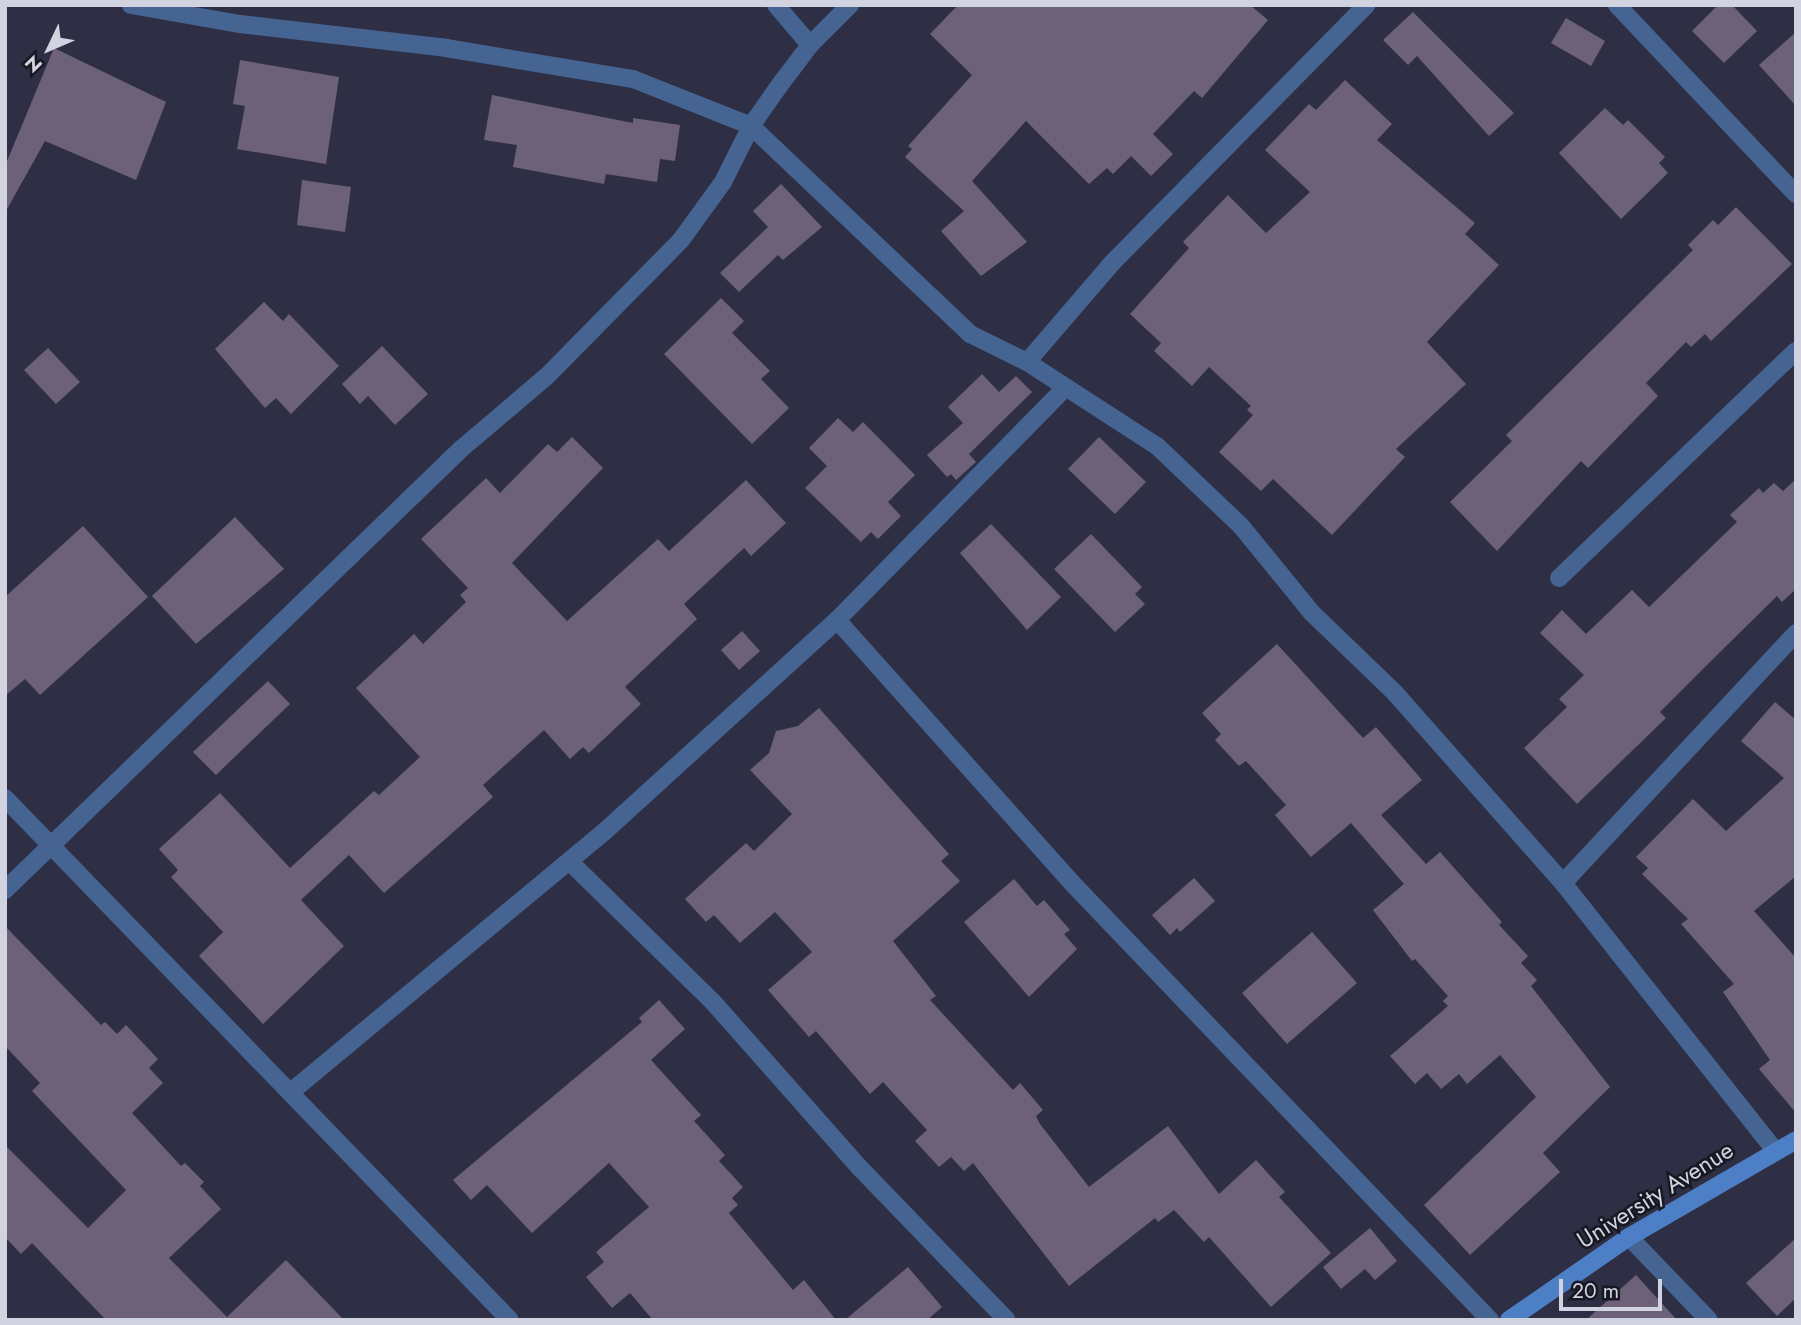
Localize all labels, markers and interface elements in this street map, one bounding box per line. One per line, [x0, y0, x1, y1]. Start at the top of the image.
north arrow [14, 14, 84, 84]
text: N [19, 49, 48, 79]
street label: University Avenue [1572, 1135, 1738, 1255]
scale bar [1563, 1266, 1666, 1310]
text: 20 m [1572, 1276, 1619, 1306]

